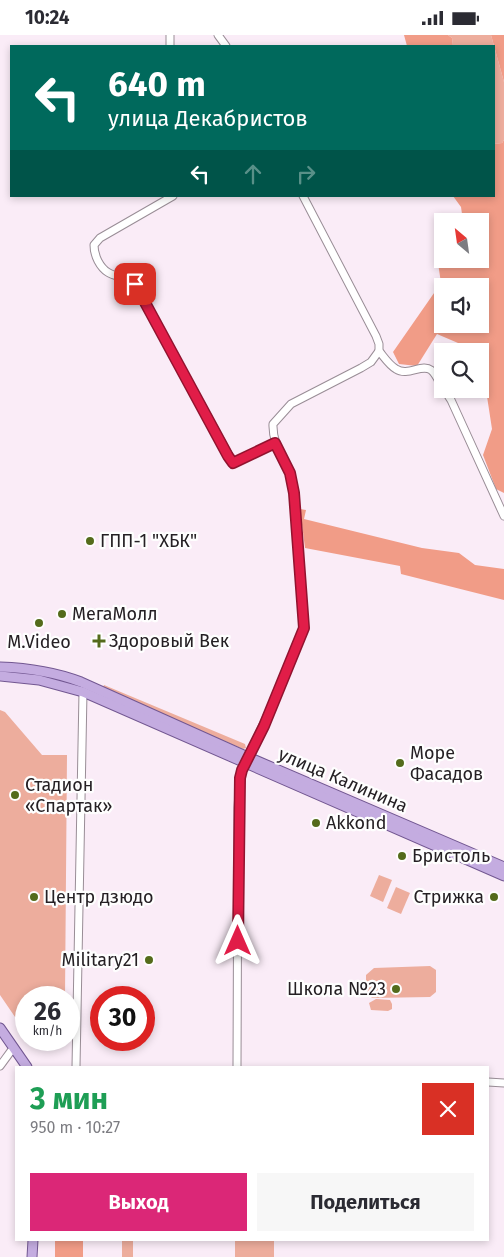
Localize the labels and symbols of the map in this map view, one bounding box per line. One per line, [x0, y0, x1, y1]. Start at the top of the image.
north arrow [434, 213, 489, 267]
pin [114, 263, 156, 305]
place label: ГПП-1 "ХБК" [100, 530, 197, 552]
marker: ГПП-1 "ХБК" [84, 535, 96, 547]
place label: МегаМолл [72, 603, 158, 625]
marker: МегаМолл [56, 608, 68, 620]
marker: M.Video [33, 617, 45, 629]
place label: Здоровый Век [109, 630, 230, 652]
place label: M.Video [7, 631, 71, 653]
marker: Здоровый Век [93, 635, 105, 647]
place label: Море Фасадов [410, 742, 483, 785]
street label: улица Калинина [275, 743, 411, 817]
marker: Море Фасадов [394, 757, 406, 769]
place label: Стадион «Спартак» [25, 774, 113, 817]
marker: Стадион «Спартак» [9, 789, 21, 801]
place label: Akkond [326, 812, 386, 834]
marker: Akkond [310, 817, 322, 829]
place label: Бристоль [412, 845, 490, 867]
marker: Бристоль [396, 850, 408, 862]
place label: Центр дзюдо [44, 886, 154, 908]
place label: Стрижка [413, 886, 484, 908]
marker: Центр дзюдо [28, 891, 40, 903]
marker: Стрижка [488, 891, 500, 903]
position arrow [211, 914, 263, 966]
place label: Military21 [62, 949, 139, 971]
marker: Military21 [143, 954, 155, 966]
place label: Школа №23 [287, 978, 386, 1000]
marker: Школа №23 [390, 983, 402, 995]
speed limit sign: 30 [90, 986, 155, 1051]

